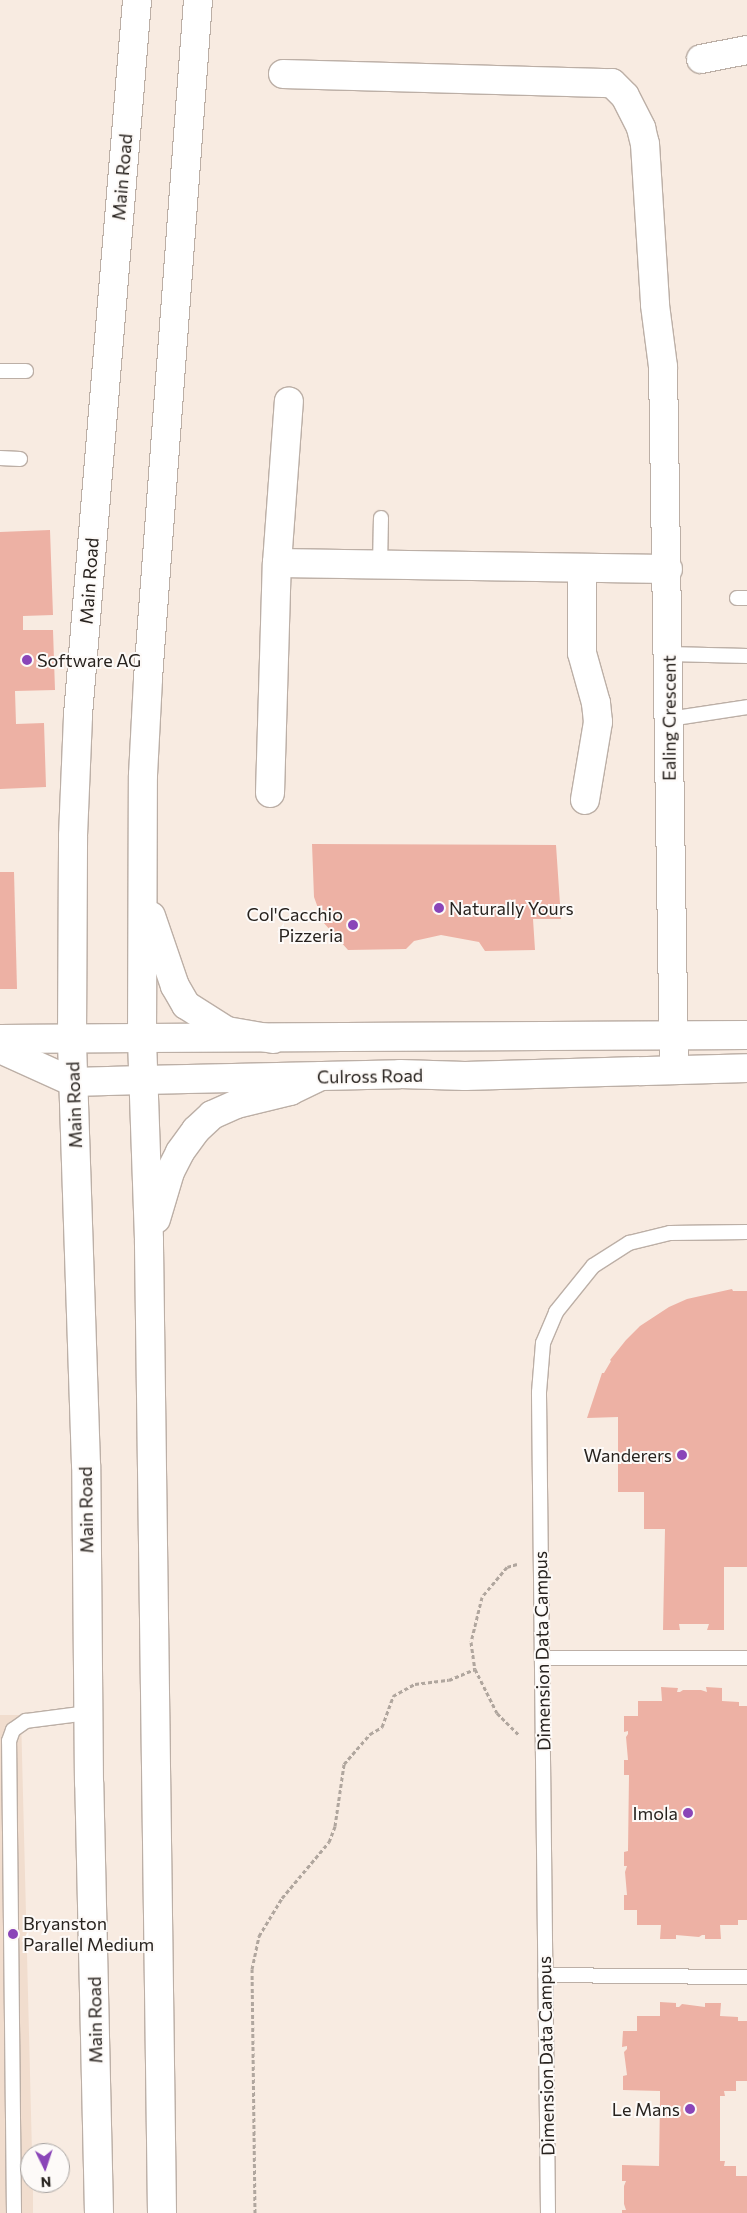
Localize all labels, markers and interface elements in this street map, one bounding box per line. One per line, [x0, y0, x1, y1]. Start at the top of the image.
street label: Main Road [107, 133, 137, 221]
street label: Main Road [75, 537, 103, 625]
place label: Software AG [37, 649, 141, 671]
marker: Software AG [21, 654, 33, 666]
street label: Ealing Crescent [658, 655, 680, 781]
place label: Naturally Yours [449, 897, 574, 919]
marker: Naturally Yours [433, 902, 445, 914]
place label: Col'Cacchio Pizzeria [246, 904, 343, 946]
marker: Col'Cacchio Pizzeria [347, 919, 359, 931]
street label: Main Road [62, 1061, 86, 1149]
street label: Culross Road [317, 1064, 423, 1088]
place label: Wanderers [584, 1444, 672, 1466]
marker: Wanderers [676, 1449, 688, 1461]
street label: Main Road [74, 1466, 98, 1554]
street label: Dimension Data Campus [529, 1551, 555, 1751]
place label: Imola [633, 1802, 678, 1824]
marker: Imola [682, 1807, 694, 1819]
place label: Bryanston Parallel Medium [23, 1913, 154, 1956]
marker: Bryanston Parallel Medium [7, 1928, 19, 1940]
street label: Dimension Data Campus [533, 1956, 559, 2156]
street label: Main Road [83, 1976, 107, 2064]
place label: Le Mans [612, 2098, 680, 2120]
marker: Le Mans [684, 2103, 696, 2115]
north arrow [20, 2143, 70, 2193]
text: N [40, 2174, 52, 2191]

